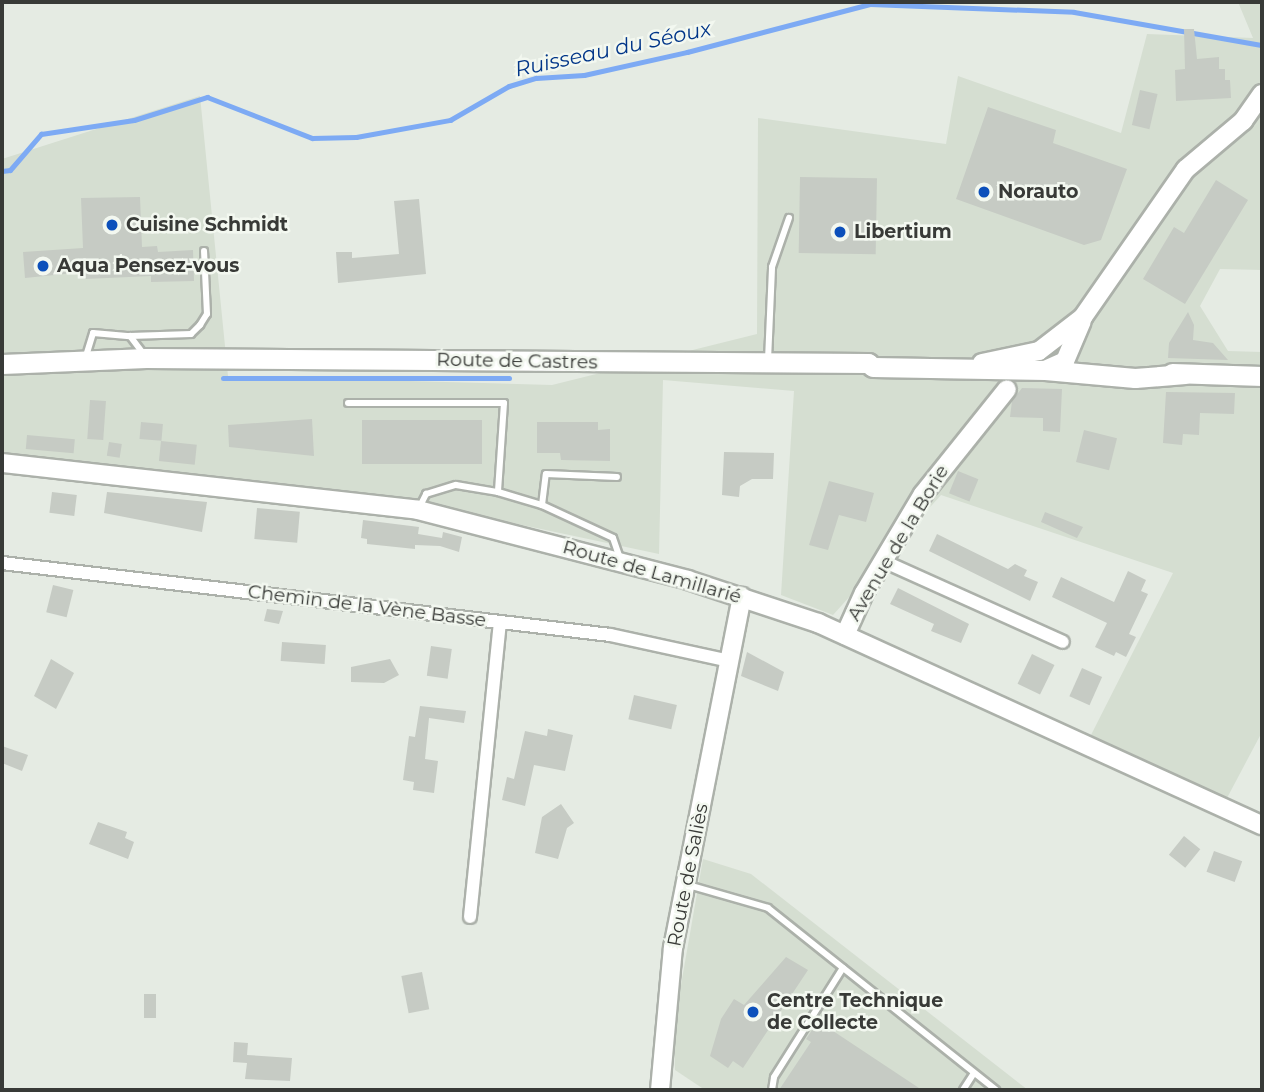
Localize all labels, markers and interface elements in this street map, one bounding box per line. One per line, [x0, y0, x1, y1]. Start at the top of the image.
water label: Ruisseau du Séoux [513, 16, 713, 82]
place label: Norauto [998, 181, 1078, 203]
marker: Norauto [976, 184, 992, 200]
place label: Cuisine Schmidt [126, 214, 288, 236]
marker: Cuisine Schmidt [104, 217, 120, 233]
place label: Libertium [854, 221, 952, 243]
marker: Libertium [832, 224, 848, 240]
place label: Aqua Pensez-vous [57, 255, 239, 277]
marker: Aqua Pensez-vous [35, 258, 51, 274]
street label: Route de Castres [436, 348, 598, 374]
street label: Avenue de la Borie [842, 461, 954, 625]
street label: Route de Lamillarié [560, 536, 744, 608]
street label: Chemin de la Vène Basse [246, 580, 488, 632]
street label: Route de Saliès [663, 801, 713, 949]
place label: Centre Technique de Collecte [767, 990, 943, 1034]
marker: Centre Technique de Collecte [745, 1004, 761, 1020]

